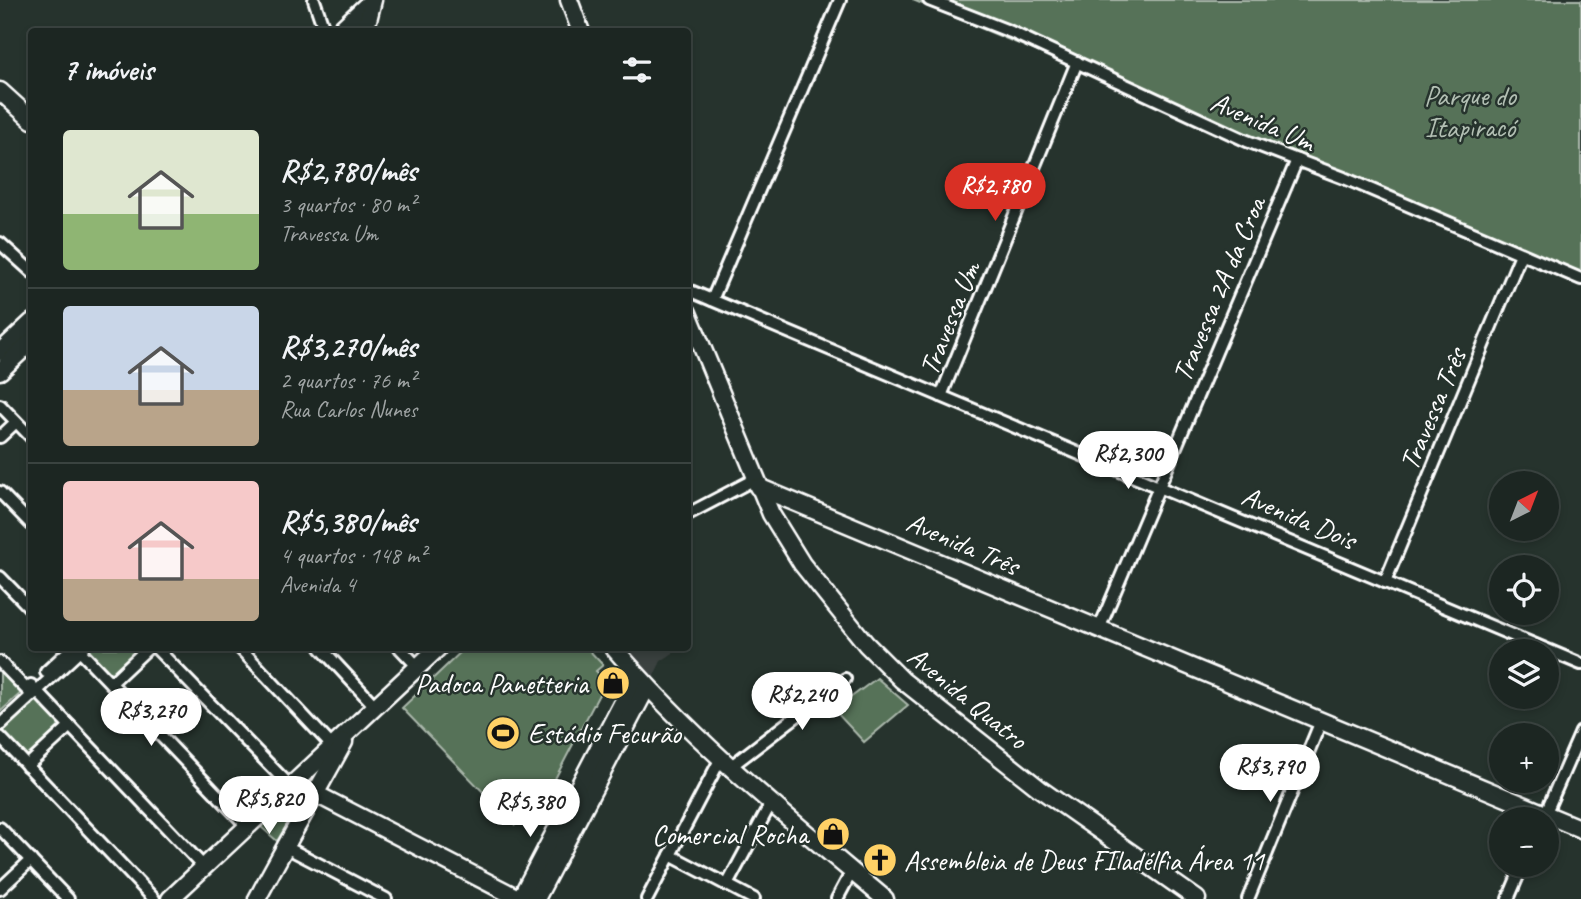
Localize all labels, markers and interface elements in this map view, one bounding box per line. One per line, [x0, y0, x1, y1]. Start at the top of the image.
text: 7 imóveis [63, 51, 154, 89]
icon: filters [618, 51, 656, 89]
park label: Parque do Itapiracó [1424, 78, 1519, 145]
street label: Avenida Um [1206, 84, 1322, 160]
text: R$2,780/mês [280, 152, 417, 190]
icon: home [119, 158, 203, 242]
pin: R$2,780 [930, 164, 1060, 223]
text: R$2,780 [961, 171, 1029, 200]
text: 3 quartos · 80 m² [280, 190, 416, 219]
street label: Travessa 2A da Croa [1164, 190, 1274, 387]
text: Travessa Um [280, 219, 378, 248]
street label: Travessa Um [911, 255, 989, 380]
text: R$3,270/mês [280, 328, 417, 366]
icon: home [119, 334, 203, 418]
street label: Travessa Três [1391, 341, 1475, 475]
text: 2 quartos · 76 m² [280, 366, 416, 395]
text: Rua Carlos Nunes [280, 395, 417, 424]
pin: R$2,300 [1063, 432, 1193, 491]
text: R$2,300 [1094, 439, 1162, 468]
north arrow [1489, 471, 1559, 541]
map controls [1489, 471, 1559, 877]
street label: Avenida Dois [1236, 478, 1363, 558]
text: R$5,380/mês [280, 503, 417, 541]
street label: Avenida Três [901, 504, 1027, 584]
icon: home [119, 509, 203, 593]
text: 4 quartos · 148 m² [280, 541, 426, 570]
button: locate [1489, 555, 1559, 625]
text: Avenida 4 [280, 570, 356, 599]
street label: Avenida Quatro [901, 638, 1036, 758]
button: layers [1489, 639, 1559, 709]
shop icon: Padoca Panetteria [594, 664, 632, 702]
place label: Padoca Panetteria [415, 666, 590, 701]
pin: R$2,240 [737, 672, 867, 732]
text: R$2,240 [768, 680, 836, 709]
pin: R$3,270 [86, 688, 216, 748]
text: R$3,270 [117, 696, 185, 725]
sports icon: Estádio Fecurão [484, 714, 522, 752]
place label: Estádio Fecurão [528, 716, 683, 751]
button: + [1489, 723, 1559, 793]
pin: R$3,790 [1205, 744, 1335, 804]
text: R$3,790 [1236, 752, 1304, 781]
pin: R$5,820 [204, 776, 334, 836]
pin: R$5,380 [465, 780, 595, 839]
text: R$5,820 [235, 784, 303, 813]
text: R$5,380 [496, 787, 564, 816]
button: − [1489, 807, 1559, 877]
shop icon: Comercial Rocha [814, 815, 852, 853]
place label: Comercial Rocha [652, 817, 811, 852]
church icon: Assembleia de Deus FIladélfia Área 11 [861, 841, 899, 879]
place label: Assembleia de Deus FIladélfia Área 11 [904, 843, 1266, 878]

